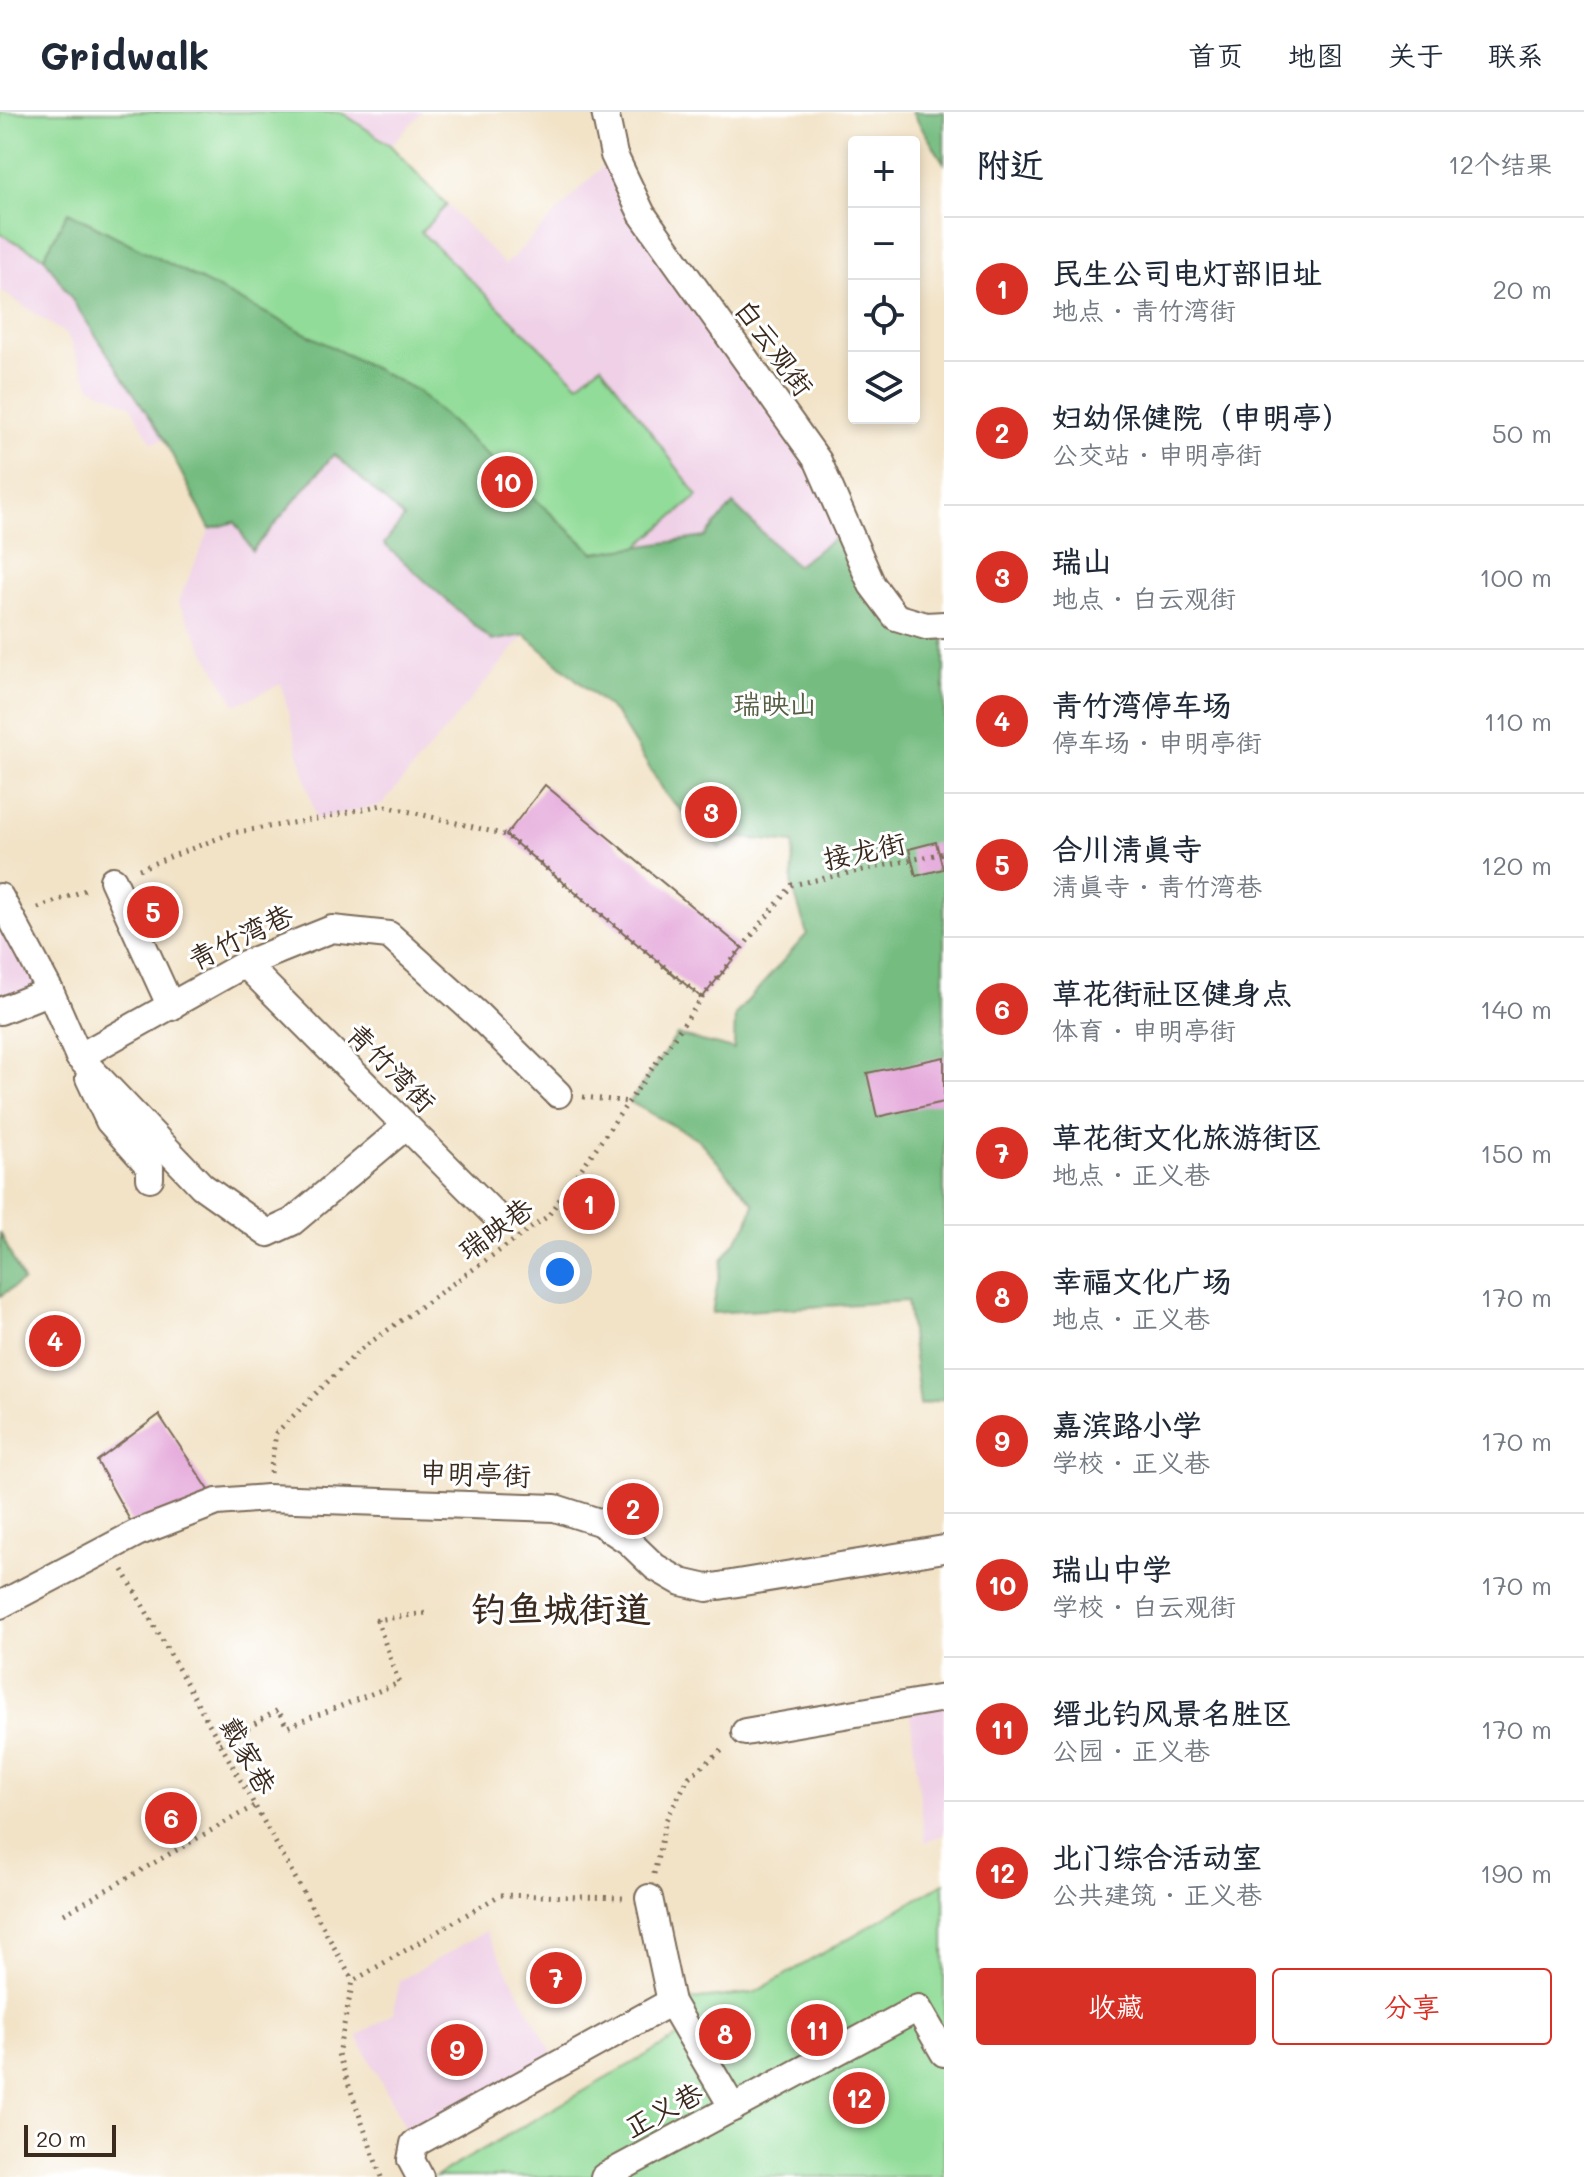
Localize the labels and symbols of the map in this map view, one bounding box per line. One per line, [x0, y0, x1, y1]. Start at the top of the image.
street label: 白云观街 [728, 291, 822, 403]
pin: 10 [481, 452, 533, 512]
park label: 瑞映山 [733, 685, 817, 721]
pin: 3 [685, 782, 737, 842]
street label: 接龙街 [819, 824, 909, 876]
pin: 5 [127, 882, 179, 942]
street label: 青竹湾巷 [182, 895, 299, 977]
street label: 青竹湾街 [340, 1015, 444, 1119]
pin: 1 [563, 1174, 615, 1234]
street label: 瑞映巷 [450, 1188, 540, 1267]
your location [540, 1252, 580, 1292]
pin: 4 [29, 1311, 81, 1371]
street label: 申明亭街 [418, 1453, 532, 1493]
pin: 2 [607, 1479, 659, 1539]
district label: 钓鱼城街道 [471, 1584, 651, 1631]
street label: 戴家巷 [213, 1710, 286, 1801]
pin: 6 [145, 1788, 197, 1848]
pin: 7 [530, 1948, 582, 2008]
pin: 11 [791, 2000, 843, 2060]
pin: 8 [699, 2004, 751, 2064]
pin: 9 [431, 2020, 483, 2080]
pin: 12 [833, 2068, 885, 2128]
street label: 正义巷 [617, 2073, 709, 2145]
scale bar [24, 2121, 116, 2157]

